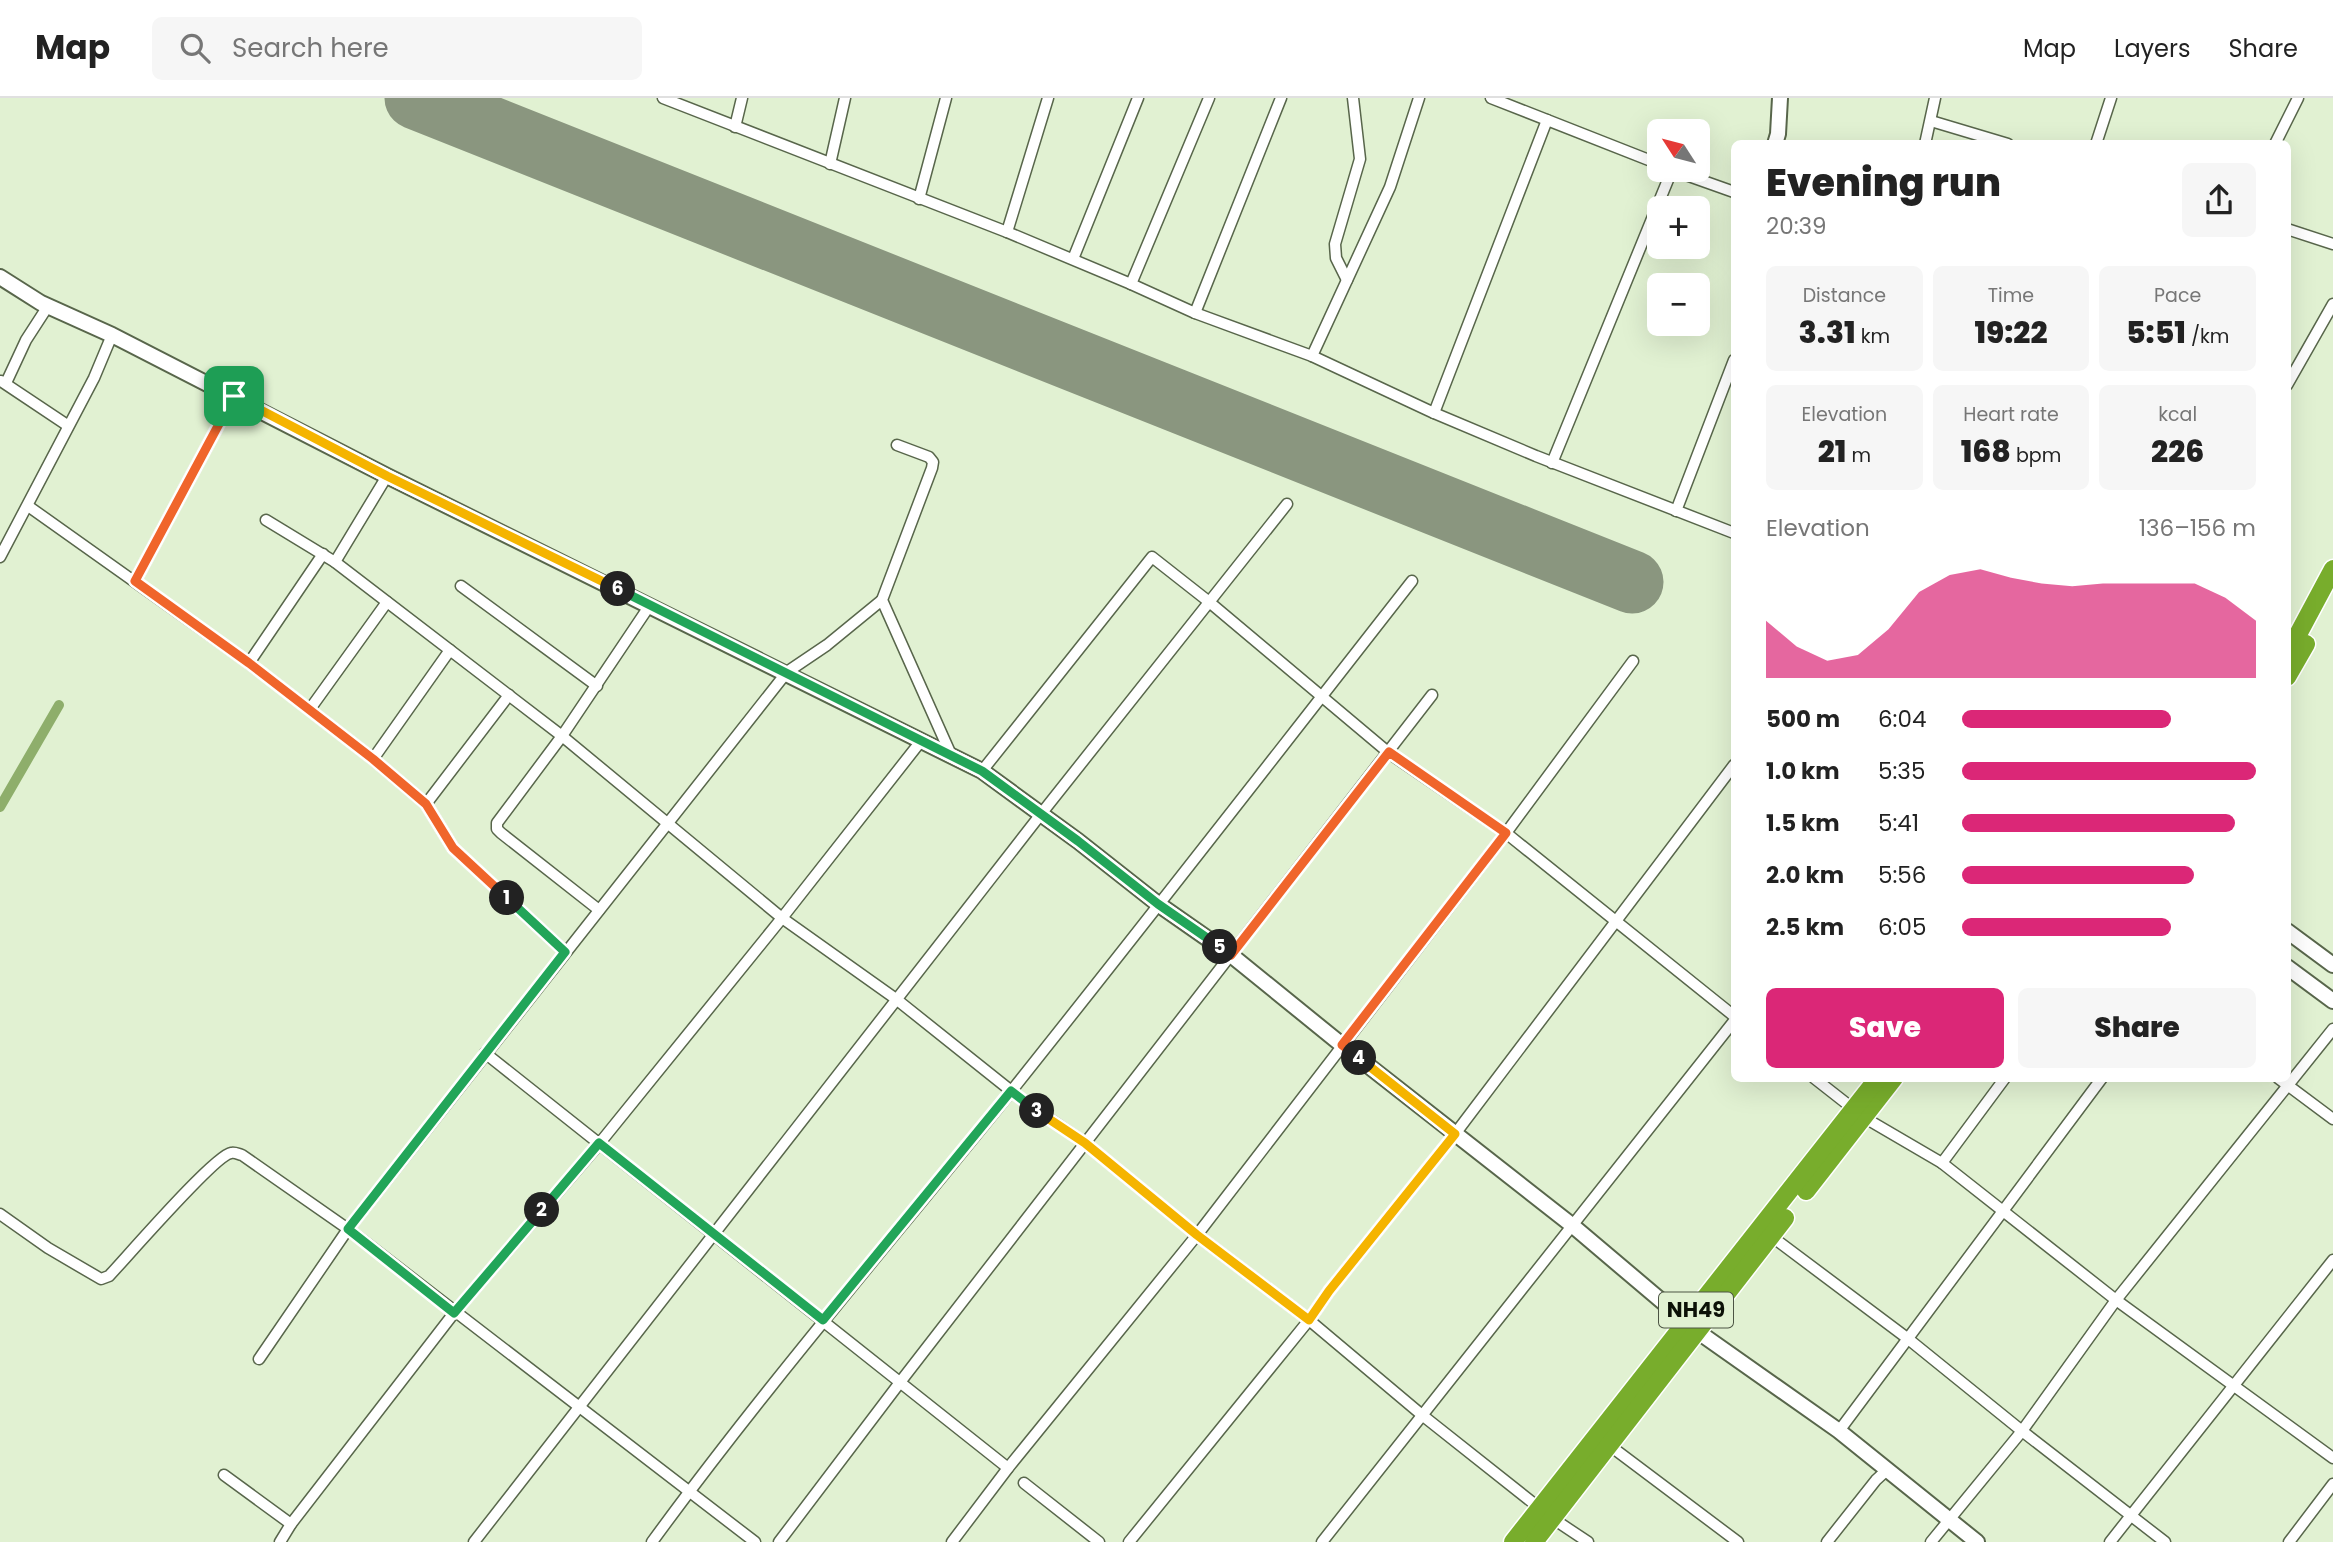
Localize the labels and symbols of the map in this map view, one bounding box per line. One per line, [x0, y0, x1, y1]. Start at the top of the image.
north arrow [1647, 119, 1710, 182]
pin [204, 366, 264, 426]
pin: 6 [600, 572, 636, 606]
pin: 1 [490, 880, 524, 916]
pin: 5 [1202, 930, 1238, 964]
pin: 4 [1342, 1040, 1376, 1076]
pin: 3 [1020, 1094, 1054, 1128]
pin: 2 [524, 1192, 560, 1228]
road number: NH49 [1659, 1292, 1733, 1328]

